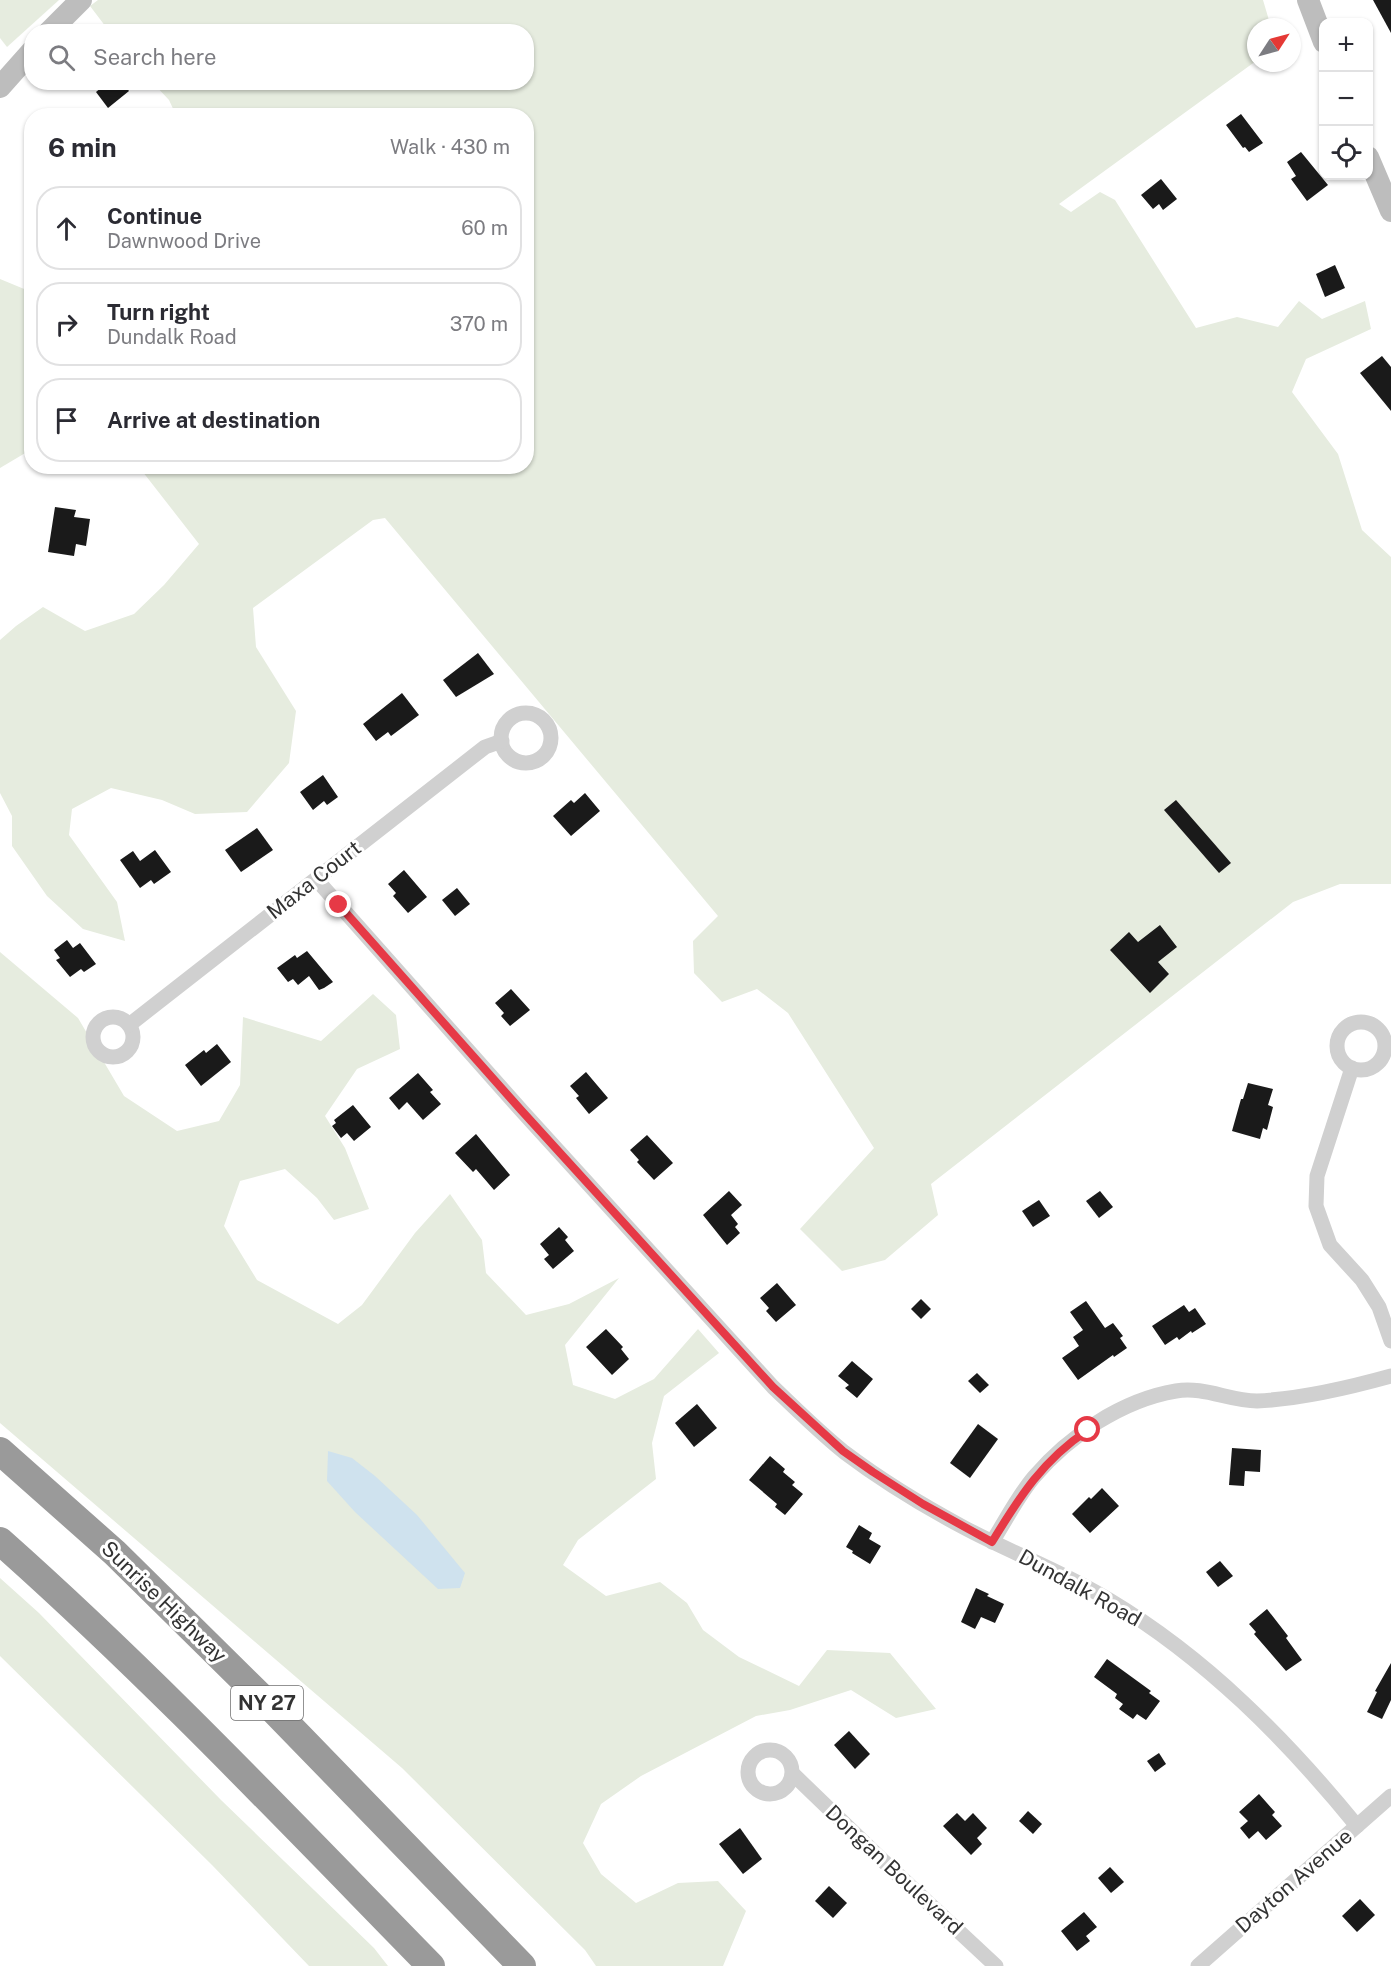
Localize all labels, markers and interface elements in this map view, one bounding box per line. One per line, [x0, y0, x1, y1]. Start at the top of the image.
north arrow [1247, 18, 1301, 72]
map controls [1319, 18, 1373, 180]
button: + [1319, 18, 1373, 72]
search box [24, 24, 534, 90]
icon: search [45, 41, 78, 74]
text: Search here [93, 44, 217, 70]
button: − [1319, 72, 1373, 126]
button: locate [1319, 126, 1373, 180]
text: 6 min [48, 132, 117, 163]
text: Walk · 430 m [390, 135, 510, 159]
text: Continue [107, 203, 202, 229]
icon: ahead [50, 212, 83, 245]
text: 60 m [461, 216, 508, 240]
text: Dawnwood Drive [107, 229, 261, 253]
text: Turn right [107, 299, 210, 325]
icon: right [50, 308, 83, 341]
text: 370 m [450, 312, 508, 336]
text: Dundalk Road [107, 325, 237, 349]
icon: arrive [50, 404, 83, 437]
text: Arrive at destination [107, 407, 320, 433]
street label: Maxa Court [262, 835, 366, 924]
route end [325, 891, 351, 917]
route start [1074, 1416, 1100, 1442]
street label: Sunrise Highway [97, 1536, 232, 1668]
street label: Dundalk Road [1015, 1544, 1146, 1631]
road number: NY 27 [231, 1686, 303, 1720]
street label: Dongan Boulevard [821, 1800, 968, 1940]
street label: Dayton Avenue [1230, 1823, 1357, 1938]

